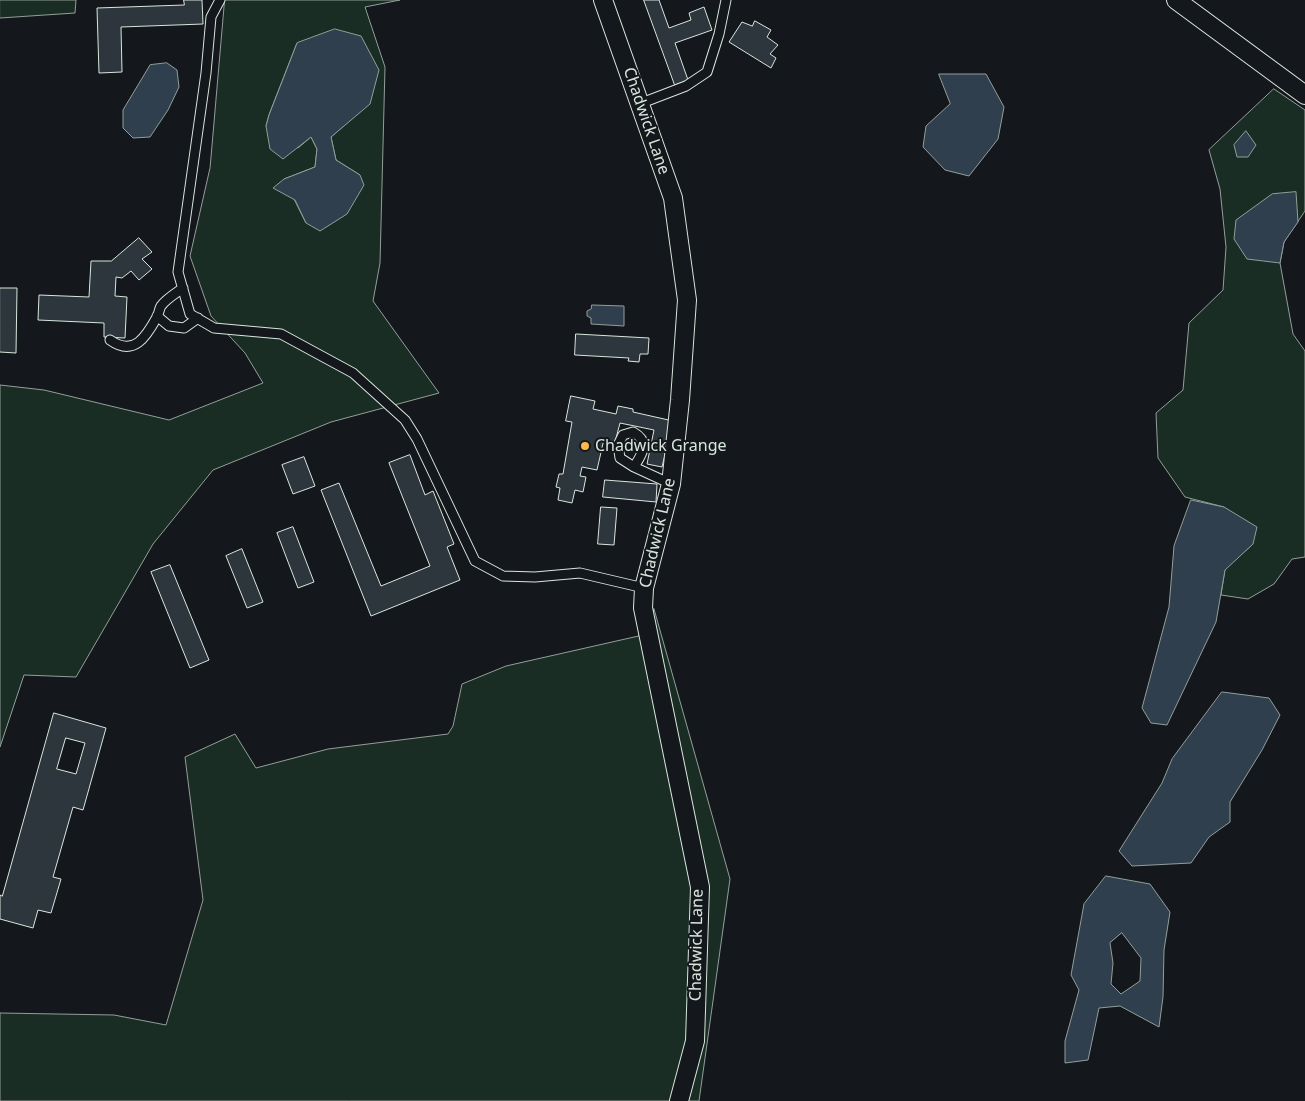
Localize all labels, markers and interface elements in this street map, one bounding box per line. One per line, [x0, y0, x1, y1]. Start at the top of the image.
street label: Chadwick Lane [619, 65, 673, 177]
place label: Chadwick Grange [595, 436, 727, 456]
marker: Chadwick Grange [579, 440, 591, 452]
street label: Chadwick Lane [636, 476, 680, 590]
street label: Chadwick Lane [686, 889, 708, 1001]

